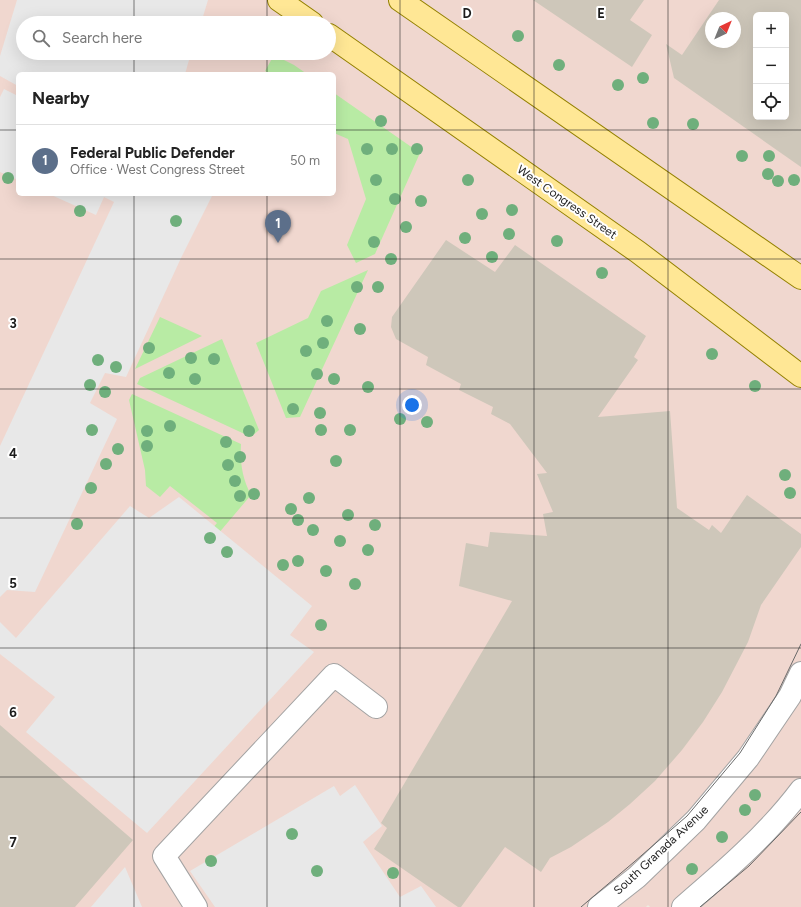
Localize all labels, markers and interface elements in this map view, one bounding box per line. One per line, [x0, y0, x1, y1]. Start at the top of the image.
text: D [462, 6, 472, 21]
text: E [597, 6, 605, 21]
north arrow [705, 12, 741, 48]
map controls [753, 12, 789, 120]
button: + [753, 12, 789, 48]
search box [16, 16, 336, 60]
icon: search [30, 27, 52, 49]
text: Search here [62, 29, 142, 47]
button: − [753, 48, 789, 84]
button: locate [753, 84, 789, 120]
text: Nearby [32, 88, 90, 108]
text: Federal Public Defender [70, 144, 235, 162]
text: 1 [42, 153, 48, 168]
text: 50 m [290, 153, 320, 168]
text: Office · West Congress Street [70, 162, 245, 177]
street label: West Congress Street [514, 162, 620, 242]
pin: 1 [265, 210, 291, 243]
text: 3 [9, 316, 17, 331]
your location [402, 395, 422, 415]
text: 4 [9, 446, 17, 461]
text: 5 [9, 576, 17, 591]
text: 6 [9, 705, 17, 720]
street label: South Granada Avenue [611, 802, 711, 897]
text: 7 [9, 835, 17, 850]

